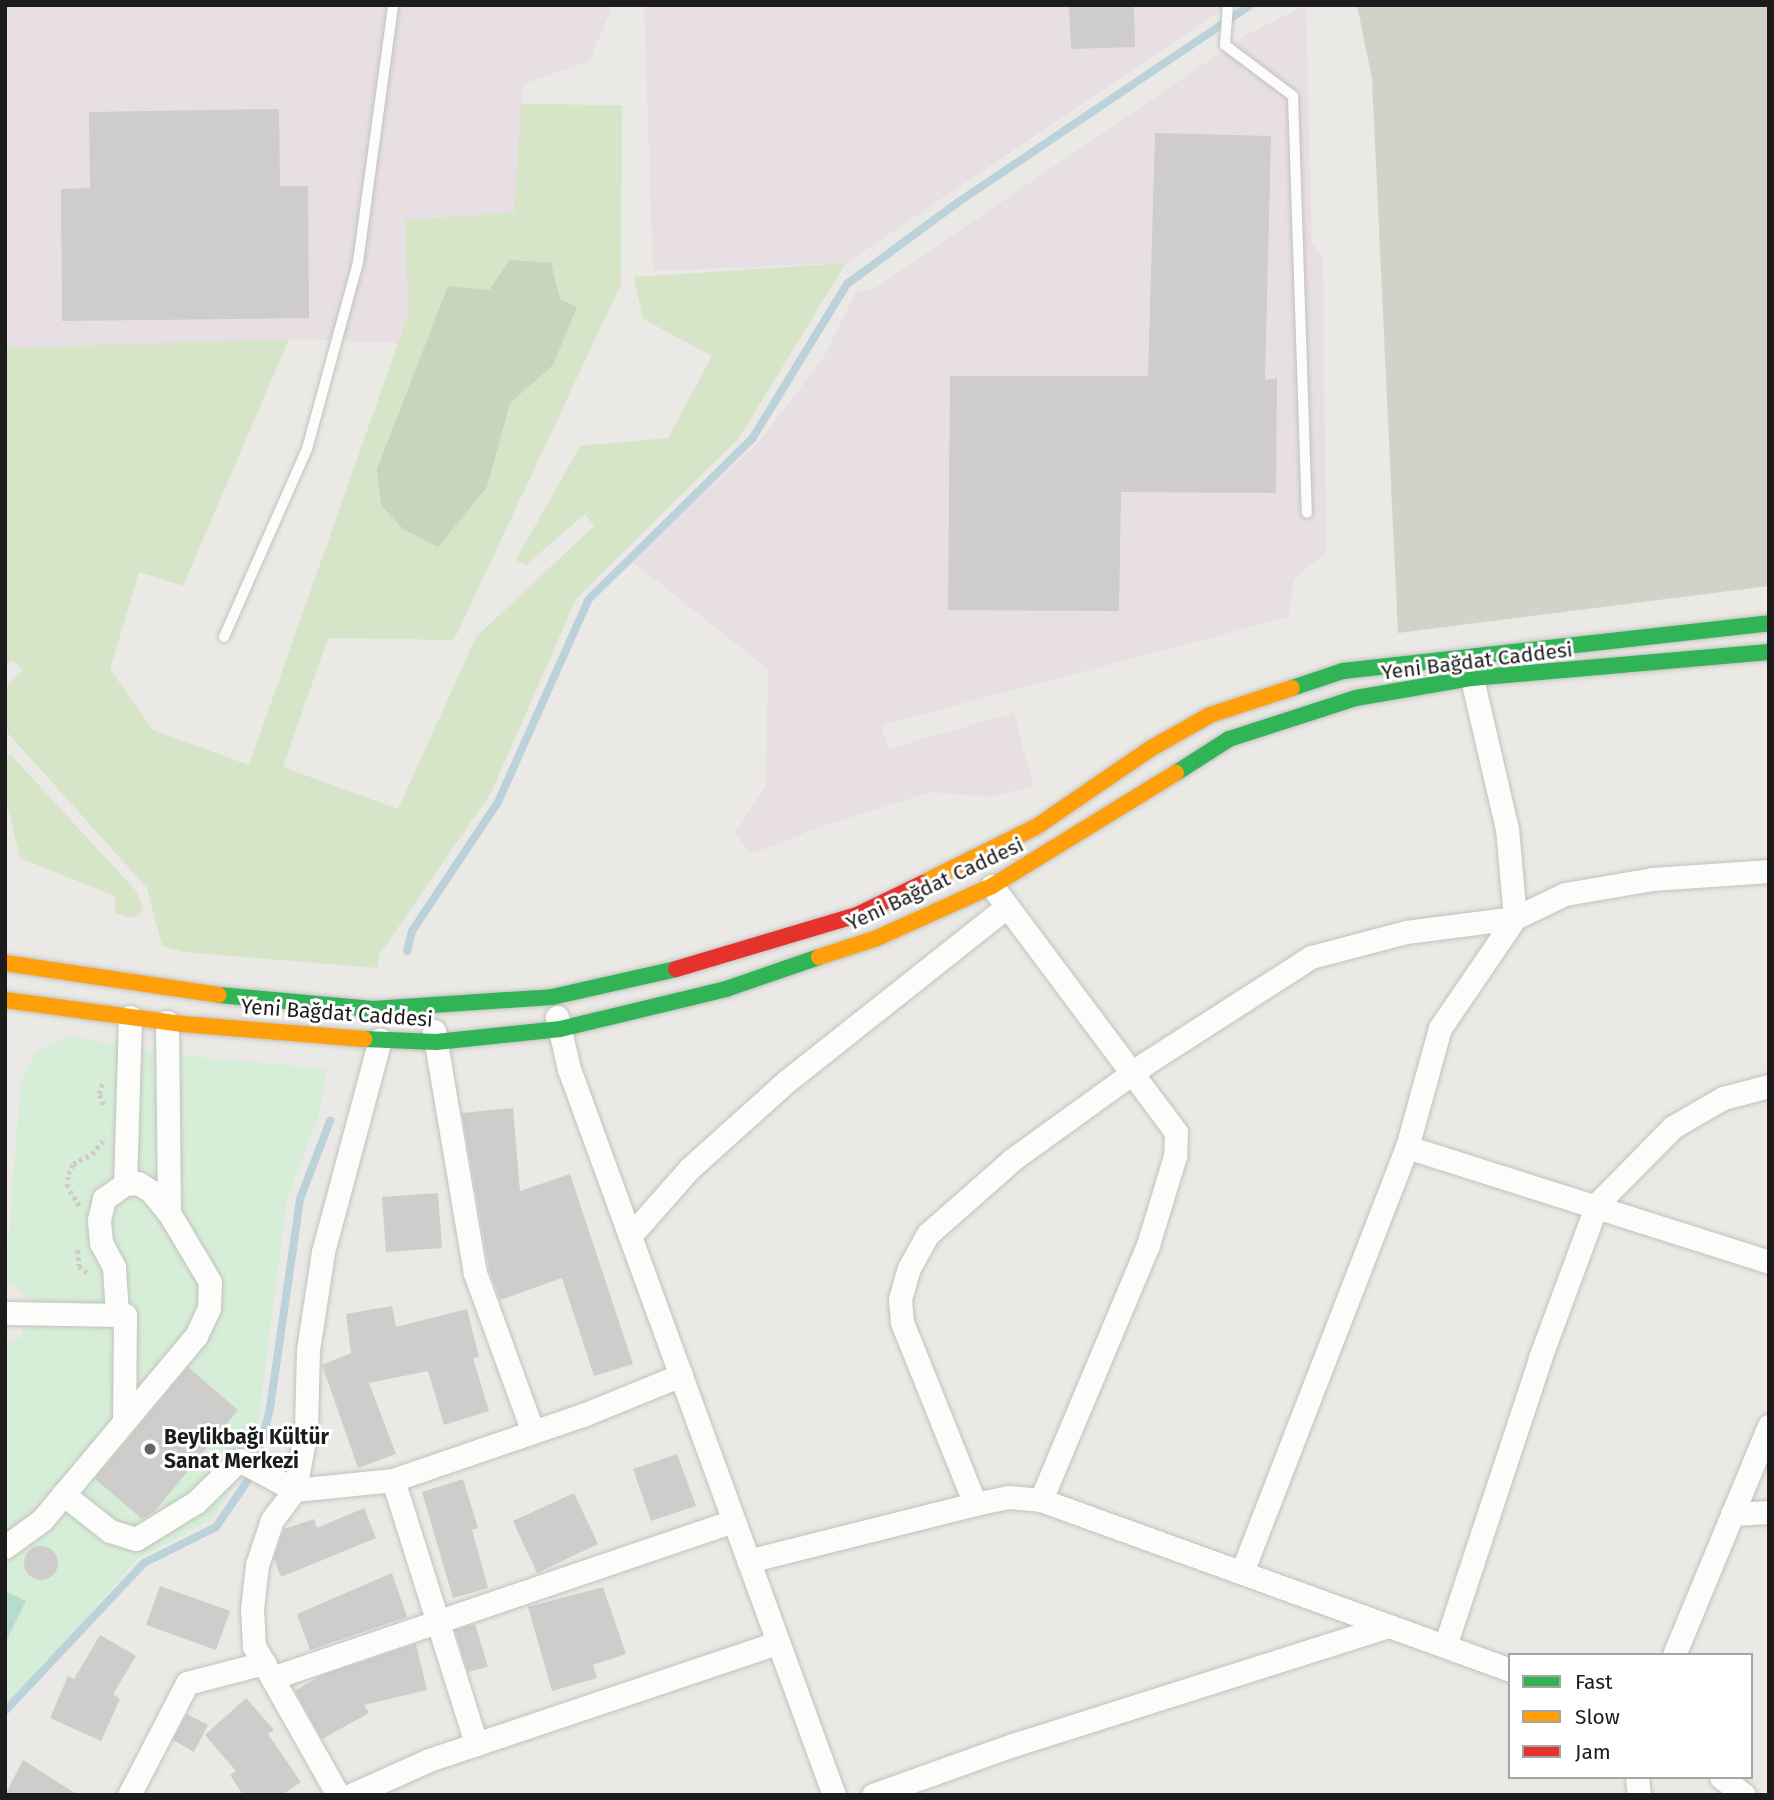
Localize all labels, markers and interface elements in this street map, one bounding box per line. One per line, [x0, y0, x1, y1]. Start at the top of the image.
street label: Yeni Bağdat Caddesi [1380, 637, 1574, 685]
street label: Yeni Bağdat Caddesi [842, 832, 1028, 936]
street label: Yeni Bağdat Caddesi [240, 994, 434, 1032]
place label: Beylikbağı Kültür Sanat Merkezi [164, 1424, 329, 1474]
marker: Beylikbağı Kültür Sanat Merkezi [142, 1441, 158, 1457]
legend [1508, 1653, 1753, 1779]
text: Fast [1575, 1669, 1613, 1695]
text: Slow [1575, 1704, 1620, 1730]
text: Jam [1575, 1739, 1611, 1765]

